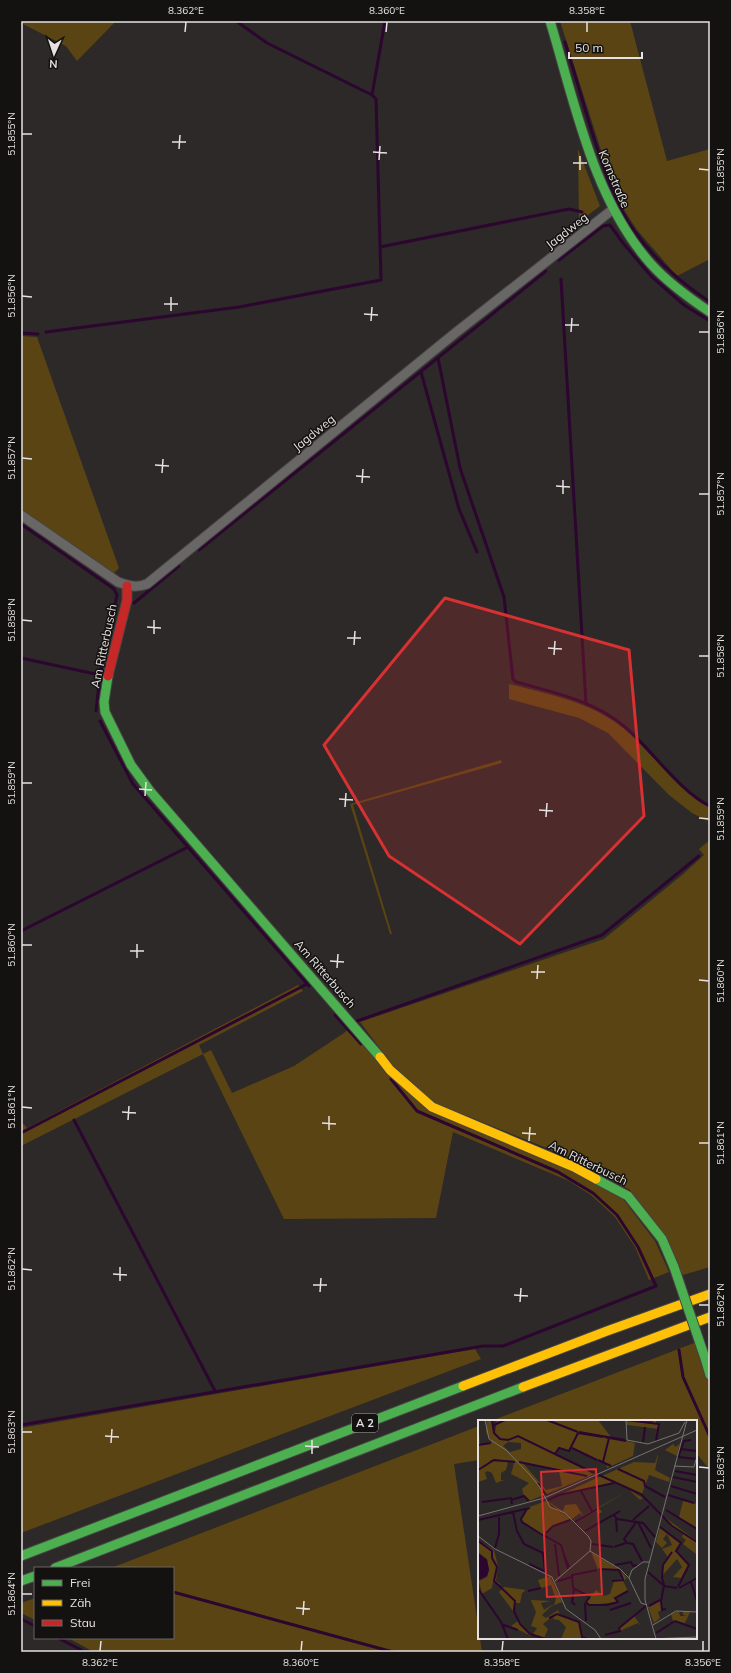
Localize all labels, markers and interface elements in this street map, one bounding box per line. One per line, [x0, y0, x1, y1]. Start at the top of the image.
text: 8.362°E [168, 4, 204, 17]
text: 8.360°E [369, 4, 405, 17]
text: 8.358°E [569, 4, 605, 17]
north arrow [34, 34, 74, 74]
scale bar [569, 34, 642, 60]
text: 50 m [575, 40, 603, 55]
text: N [49, 57, 58, 71]
text: 51.855°N [5, 112, 18, 156]
street label: Kornstraße [596, 148, 633, 210]
text: 51.855°N [714, 148, 727, 192]
street label: Jagdweg [542, 209, 591, 252]
text: 51.856°N [5, 274, 18, 318]
text: 51.856°N [714, 310, 727, 354]
street label: Jagdweg [290, 411, 338, 454]
text: 51.857°N [5, 436, 18, 480]
text: 51.857°N [714, 472, 727, 516]
text: 51.858°N [5, 598, 18, 642]
street label: Am Ritterbusch [87, 602, 120, 689]
text: 51.858°N [714, 634, 727, 678]
text: 51.859°N [5, 761, 18, 805]
text: 51.859°N [714, 797, 727, 841]
text: 51.860°N [5, 923, 18, 967]
street label: Am Ritterbusch [292, 936, 359, 1011]
text: 51.860°N [714, 959, 727, 1003]
text: 51.861°N [5, 1085, 18, 1129]
text: 51.861°N [714, 1121, 727, 1165]
street label: Am Ritterbusch [546, 1137, 630, 1188]
text: 51.862°N [5, 1247, 18, 1291]
text: 51.862°N [714, 1283, 727, 1327]
text: 51.863°N [5, 1410, 18, 1454]
road number: A 2 [352, 1414, 378, 1432]
inset map [478, 1420, 697, 1639]
text: 51.863°N [714, 1446, 727, 1490]
legend [34, 1567, 174, 1639]
text: 51.864°N [5, 1572, 18, 1616]
text: Frei [70, 1575, 90, 1590]
text: Zäh [70, 1595, 91, 1610]
text: Stau [70, 1615, 96, 1630]
text: 8.362°E [82, 1656, 118, 1669]
text: 8.360°E [283, 1656, 319, 1669]
text: 8.358°E [484, 1656, 520, 1669]
text: 8.356°E [685, 1656, 721, 1669]

